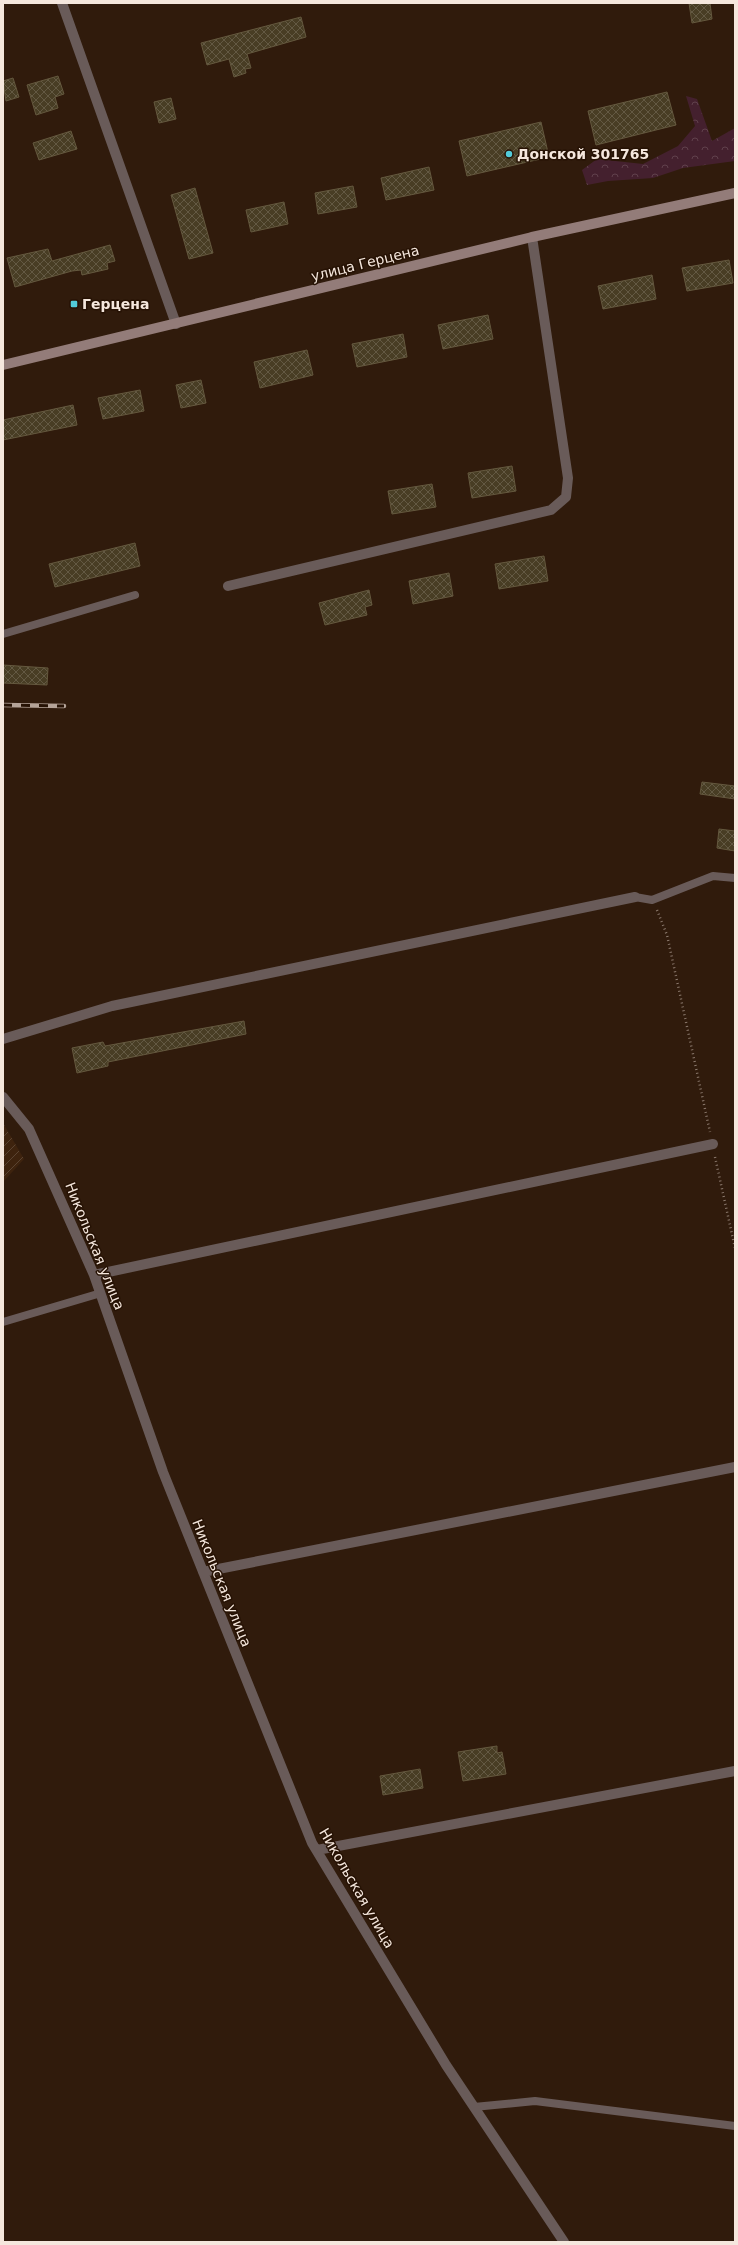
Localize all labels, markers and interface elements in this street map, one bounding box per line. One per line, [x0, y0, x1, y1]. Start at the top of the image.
place label: Донской 301765 [517, 146, 649, 162]
marker: Донской 301765 [504, 149, 514, 159]
street label: улица Герцена [309, 242, 421, 284]
place label: Герцена [82, 296, 149, 312]
marker: Герцена [69, 299, 79, 309]
street label: Никольская улица [62, 1180, 128, 1312]
street label: Никольская улица [189, 1517, 255, 1649]
street label: Никольская улица [316, 1825, 398, 1951]

